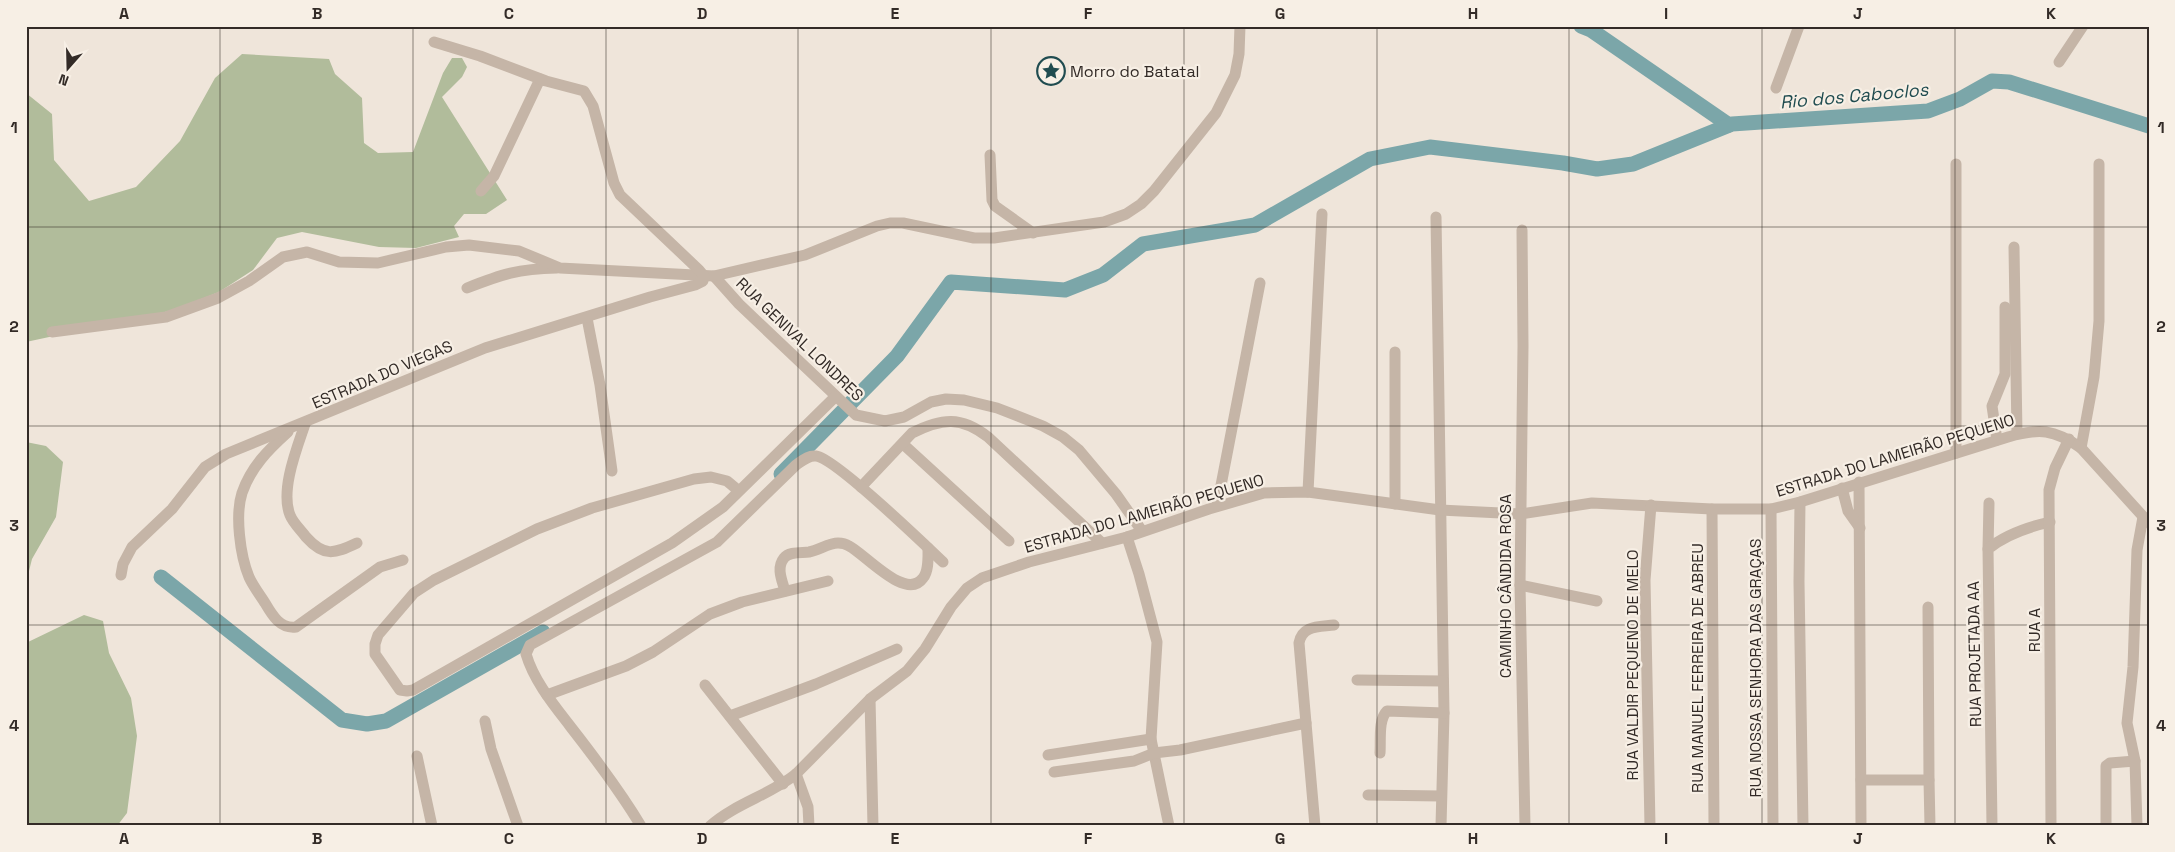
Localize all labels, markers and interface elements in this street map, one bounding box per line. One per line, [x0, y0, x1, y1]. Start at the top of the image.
text: A [119, 3, 129, 24]
text: B [312, 3, 322, 24]
text: C [504, 3, 514, 24]
text: D [697, 3, 707, 24]
text: E [891, 3, 900, 24]
text: F [1084, 3, 1093, 24]
text: G [1275, 3, 1285, 24]
text: H [1468, 3, 1478, 24]
text: I [1664, 3, 1668, 24]
text: J [1853, 3, 1863, 24]
text: K [2046, 3, 2056, 24]
north arrow [42, 42, 92, 92]
place icon: Morro do Batatal [1036, 56, 1066, 86]
place label: Morro do Batatal [1070, 61, 1200, 82]
text: N [56, 70, 71, 90]
water label: Rio dos Caboclos [1779, 78, 1930, 113]
text: 1 [10, 117, 18, 138]
text: 1 [2157, 117, 2165, 138]
street label: RUA GENIVAL LONDRES [731, 273, 868, 406]
text: 2 [9, 316, 19, 337]
text: 2 [2156, 316, 2166, 337]
street label: ESTRADA DO VIEGAS [309, 335, 456, 414]
street label: ESTRADA DO LAMEIRÃO PEQUENO [1773, 409, 2017, 502]
street label: ESTRADA DO LAMEIRÃO PEQUENO [1022, 469, 1266, 558]
street label: CAMINHO CÂNDIDA ROSA [1495, 494, 1516, 678]
text: 3 [9, 515, 19, 536]
text: 3 [2156, 515, 2166, 536]
street label: RUA NOSSA SENHORA DAS GRAÇAS [1745, 538, 1766, 798]
street label: RUA MANUEL FERREIRA DE ABREU [1687, 543, 1708, 793]
street label: RUA VALDIR PEQUENO DE MELO [1622, 549, 1643, 781]
street label: RUA PROJETADA AA [1963, 581, 1986, 727]
street label: RUA A [2024, 608, 2045, 652]
text: 4 [9, 715, 19, 736]
text: 4 [2156, 715, 2166, 736]
text: A [119, 828, 129, 849]
text: B [312, 828, 322, 849]
text: C [504, 828, 514, 849]
text: D [697, 828, 707, 849]
text: E [891, 828, 900, 849]
text: F [1084, 828, 1093, 849]
text: G [1275, 828, 1285, 849]
text: H [1468, 828, 1478, 849]
text: I [1664, 828, 1668, 849]
text: J [1853, 828, 1863, 849]
text: K [2046, 828, 2056, 849]

